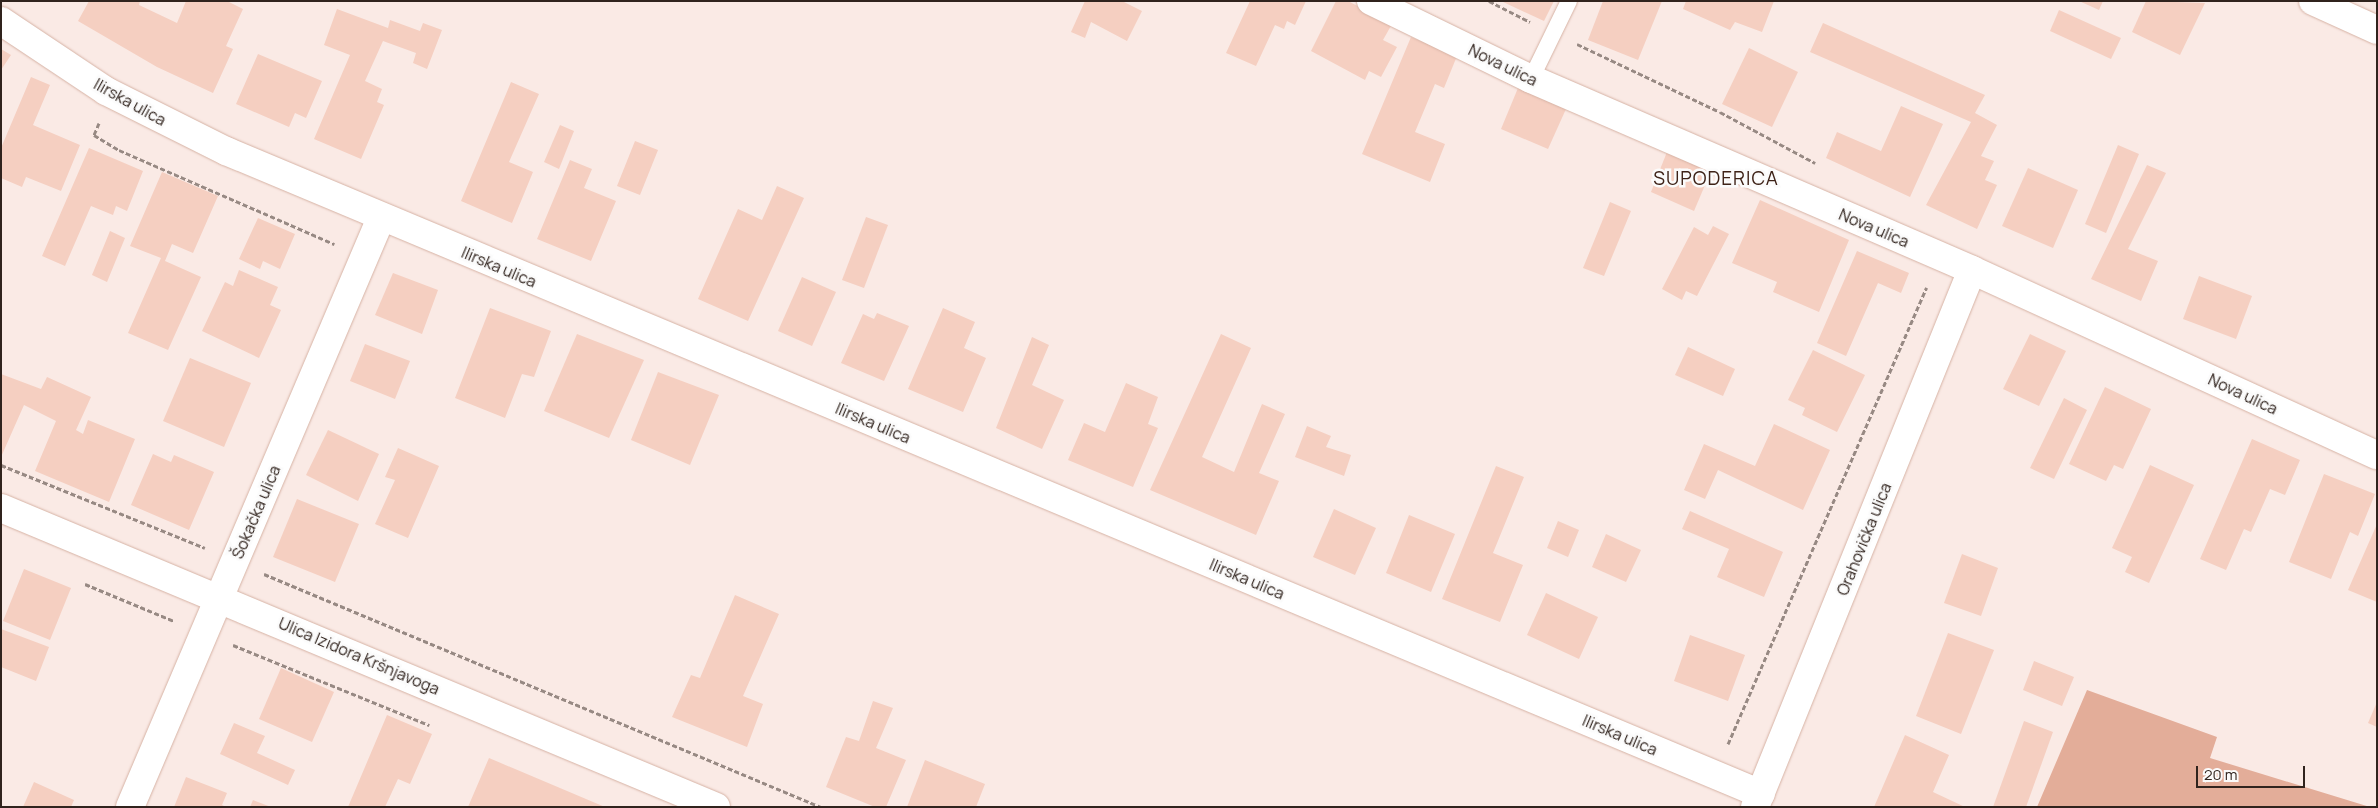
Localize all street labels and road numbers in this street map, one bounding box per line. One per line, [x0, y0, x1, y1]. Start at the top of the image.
street label: Nova ulica [1465, 40, 1541, 90]
street label: Ilirska ulica [90, 74, 170, 130]
street label: Nova ulica [1836, 205, 1912, 251]
street label: Ilirska ulica [459, 243, 539, 291]
street label: Nova ulica [2205, 370, 2281, 418]
street label: Ilirska ulica [833, 399, 913, 447]
street label: Šokačka ulica [228, 462, 284, 562]
street label: Orahovička ulica [1833, 480, 1895, 598]
street label: Ilirska ulica [1207, 555, 1287, 603]
street label: Ulica Izidora Kršnjavoga [276, 613, 442, 699]
street label: Ilirska ulica [1580, 711, 1660, 759]

